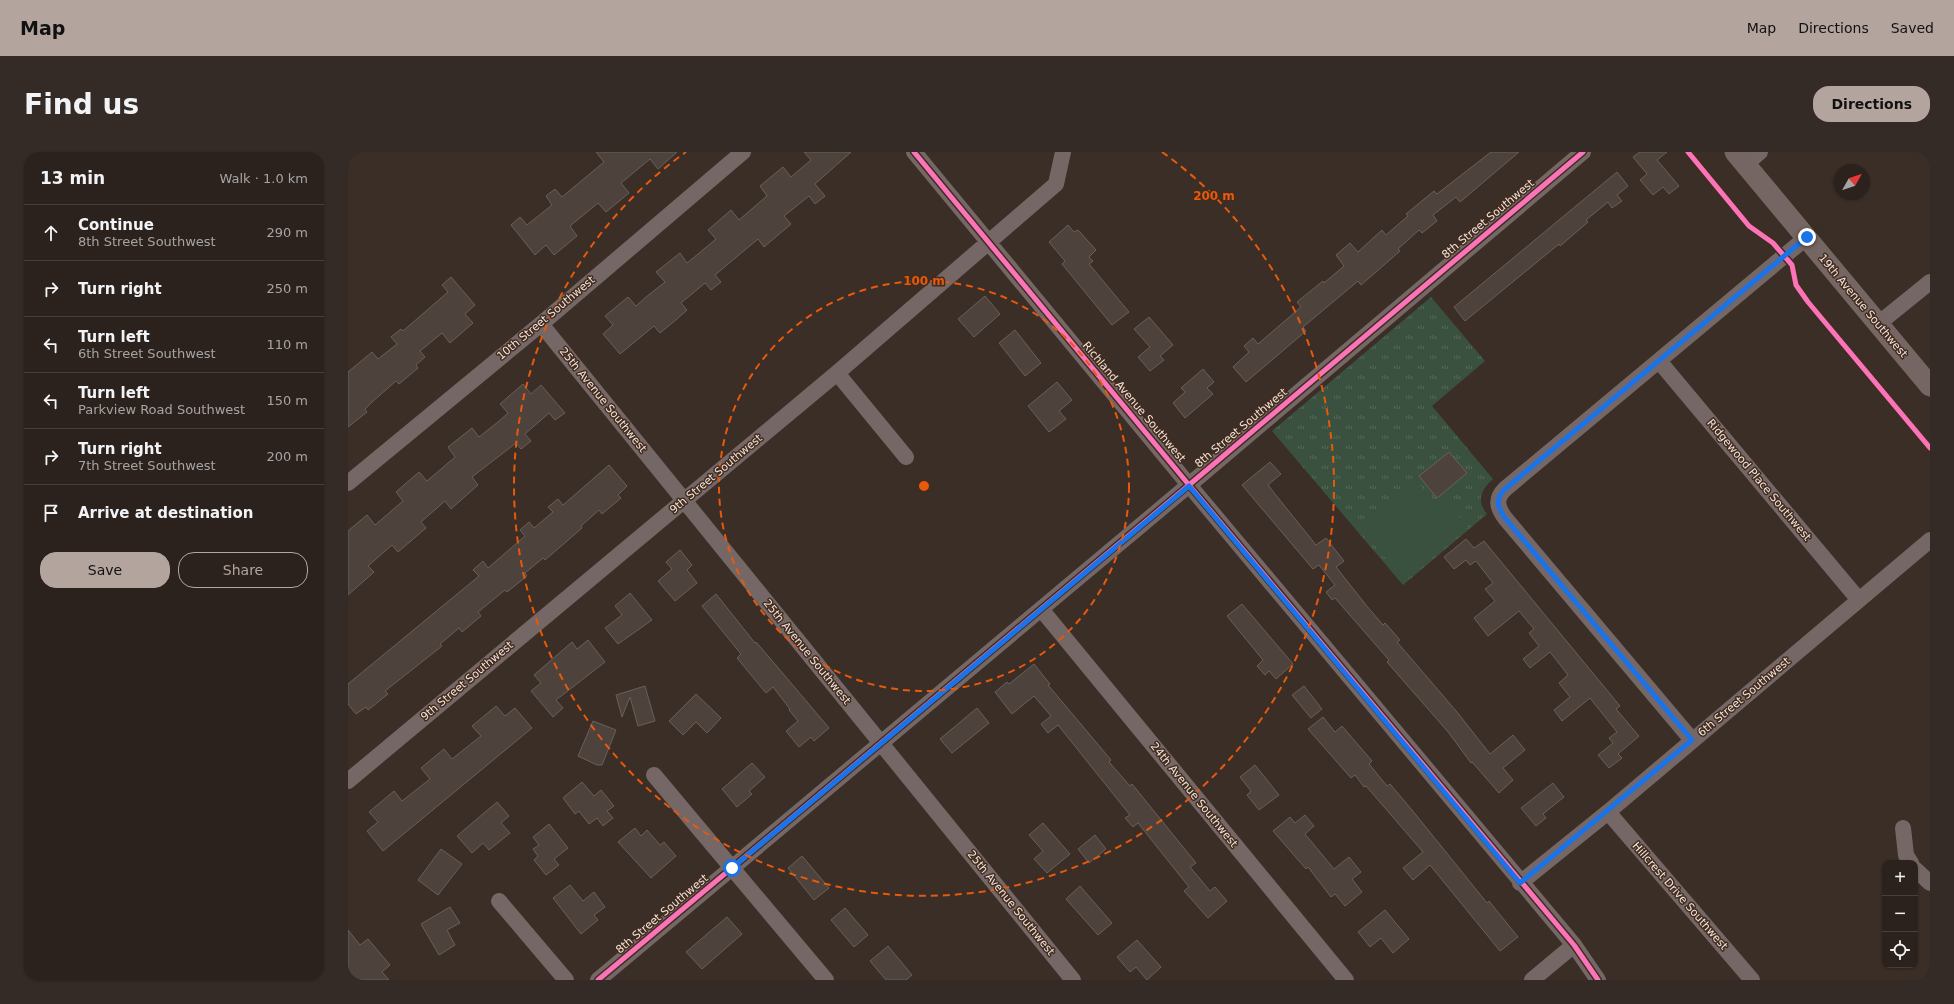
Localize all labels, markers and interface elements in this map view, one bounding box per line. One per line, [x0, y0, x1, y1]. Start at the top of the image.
text: Map [20, 17, 65, 39]
text: Map [1747, 20, 1776, 36]
text: Directions [1798, 20, 1869, 36]
text: Saved [1891, 20, 1934, 36]
button: Directions [1813, 86, 1930, 122]
text: Find us [24, 88, 139, 121]
north arrow [1834, 164, 1870, 200]
text: 13 min [40, 168, 105, 188]
text: Walk · 1.0 km [219, 171, 308, 186]
street label: 8th Street Southwest [1439, 176, 1537, 261]
text: 200 m [1193, 189, 1235, 203]
text: Continue [78, 216, 154, 234]
icon: ahead [40, 222, 62, 244]
text: 290 m [266, 225, 308, 240]
route end [1798, 228, 1816, 246]
text: 8th Street Southwest [78, 234, 216, 249]
street label: 19th Avenue Southwest [1816, 252, 1910, 361]
street label: 10th Street Southwest [495, 273, 598, 363]
text: 100 m [903, 274, 945, 288]
icon: right [40, 278, 62, 300]
text: Turn right [78, 280, 162, 298]
text: 250 m [266, 281, 308, 296]
text: Turn left [78, 328, 150, 346]
icon: left [40, 334, 62, 356]
text: 110 m [266, 337, 308, 352]
street label: Richland Avenue Southwest [1080, 339, 1189, 465]
street label: 25th Avenue Southwest [557, 345, 650, 455]
text: 6th Street Southwest [78, 346, 216, 361]
text: Turn left [78, 384, 150, 402]
street label: 8th Street Southwest [1192, 385, 1290, 470]
icon: left [40, 390, 62, 412]
text: 150 m [266, 393, 308, 408]
text: Parkview Road Southwest [78, 402, 245, 417]
street label: Ridgewood Place Southwest [1704, 416, 1814, 544]
street label: 9th Street Southwest [667, 431, 765, 516]
text: Turn right [78, 440, 162, 458]
icon: right [40, 446, 62, 468]
text: 200 m [266, 449, 308, 464]
text: 7th Street Southwest [78, 458, 216, 473]
centre of rings [917, 479, 931, 493]
icon: arrive [40, 502, 62, 524]
text: Arrive at destination [78, 504, 253, 522]
button: Save [40, 552, 170, 588]
button: Share [178, 552, 308, 588]
street label: 25th Avenue Southwest [761, 597, 854, 707]
street label: 9th Street Southwest [418, 638, 516, 723]
street label: 6th Street Southwest [1695, 654, 1793, 739]
street label: 24th Avenue Southwest [1148, 740, 1241, 850]
street label: Hillcrest Drive Southwest [1630, 839, 1731, 953]
street label: 25th Avenue Southwest [965, 848, 1058, 958]
route start [723, 859, 741, 877]
map controls [1882, 860, 1918, 968]
button: + [1882, 860, 1918, 896]
street label: 8th Street Southwest [613, 871, 711, 956]
button: − [1882, 896, 1918, 932]
button: locate [1882, 932, 1918, 968]

